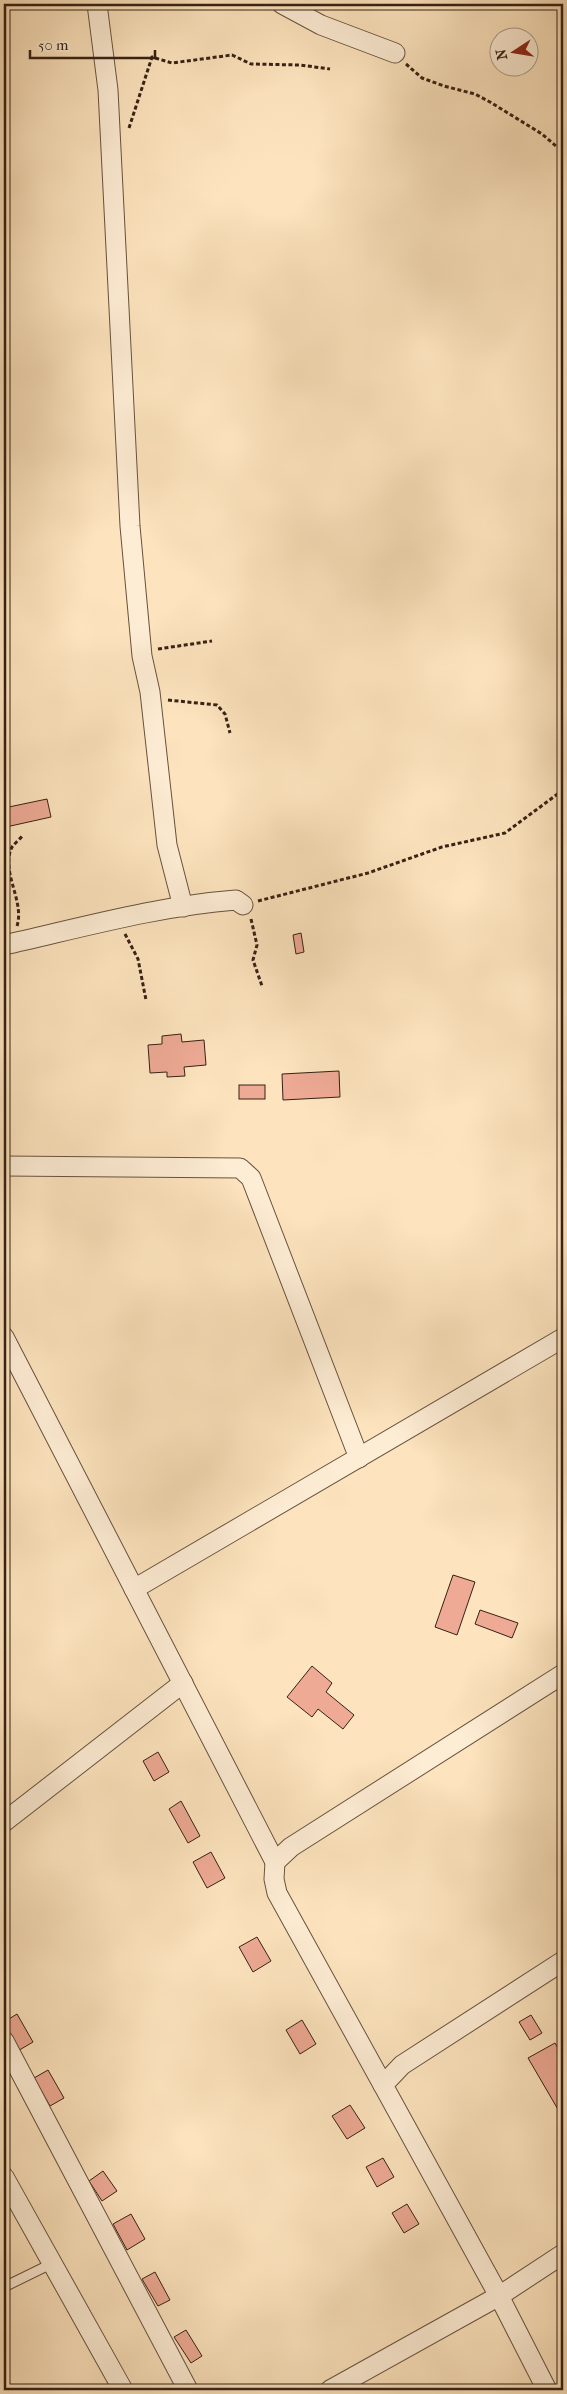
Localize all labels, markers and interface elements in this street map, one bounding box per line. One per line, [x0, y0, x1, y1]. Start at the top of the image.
scale bar [30, 28, 155, 60]
north arrow [490, 28, 540, 78]
text: 50 m [38, 36, 69, 54]
text: N [492, 47, 511, 62]

